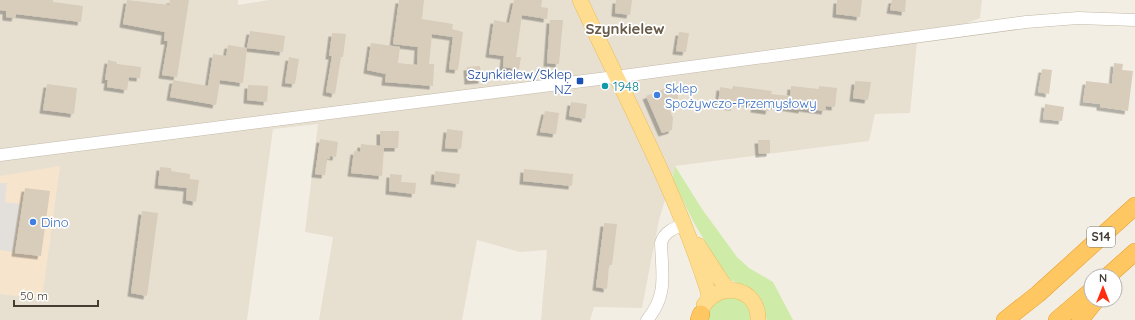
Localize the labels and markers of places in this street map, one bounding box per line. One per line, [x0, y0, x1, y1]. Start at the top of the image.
place label: Szynkielew/Sklep NŻ [467, 66, 572, 97]
marker: Szynkielew/Sklep NŻ [575, 76, 585, 86]
place label: 1948 [613, 78, 639, 94]
place label: Sklep Spożywczo-Przemysłowy [665, 80, 817, 111]
marker: 1948 [600, 81, 610, 91]
marker: Sklep Spożywczo-Przemysłowy [652, 90, 662, 100]
place label: Dino [41, 214, 69, 230]
marker: Dino [28, 217, 38, 227]

